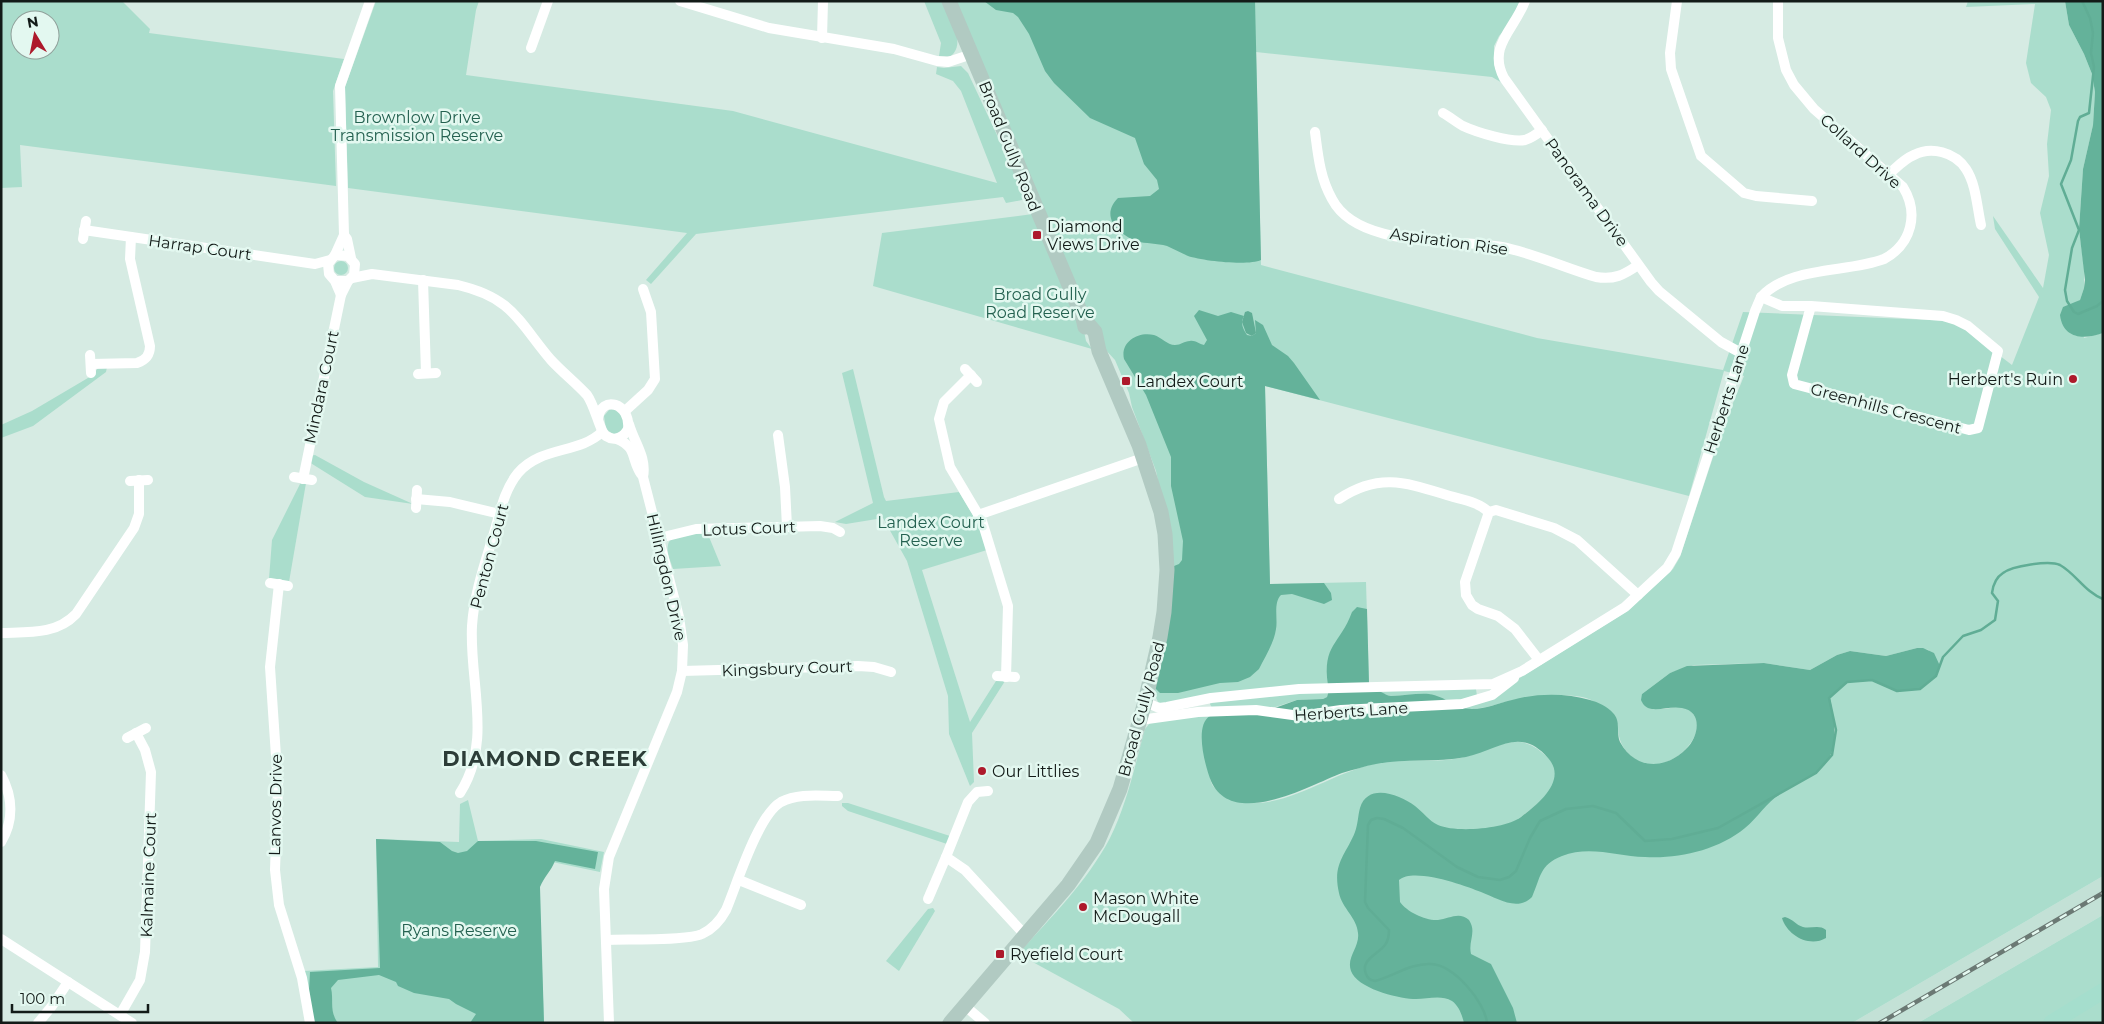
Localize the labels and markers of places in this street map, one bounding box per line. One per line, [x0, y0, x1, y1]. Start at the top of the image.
place label: Diamond Views Drive [1047, 217, 1140, 254]
marker: Diamond Views Drive [1031, 229, 1043, 241]
place label: Herbert's Ruin [1948, 370, 2063, 389]
place label: Landex Court [1136, 372, 1244, 391]
marker: Herbert's Ruin [2067, 373, 2079, 385]
marker: Landex Court [1120, 375, 1132, 387]
place label: Our Littlies [992, 762, 1079, 781]
marker: Our Littlies [976, 765, 988, 777]
place label: Mason White McDougall [1093, 889, 1199, 926]
marker: Mason White McDougall [1077, 901, 1089, 913]
place label: Ryefield Court [1010, 945, 1124, 964]
marker: Ryefield Court [994, 948, 1006, 960]

